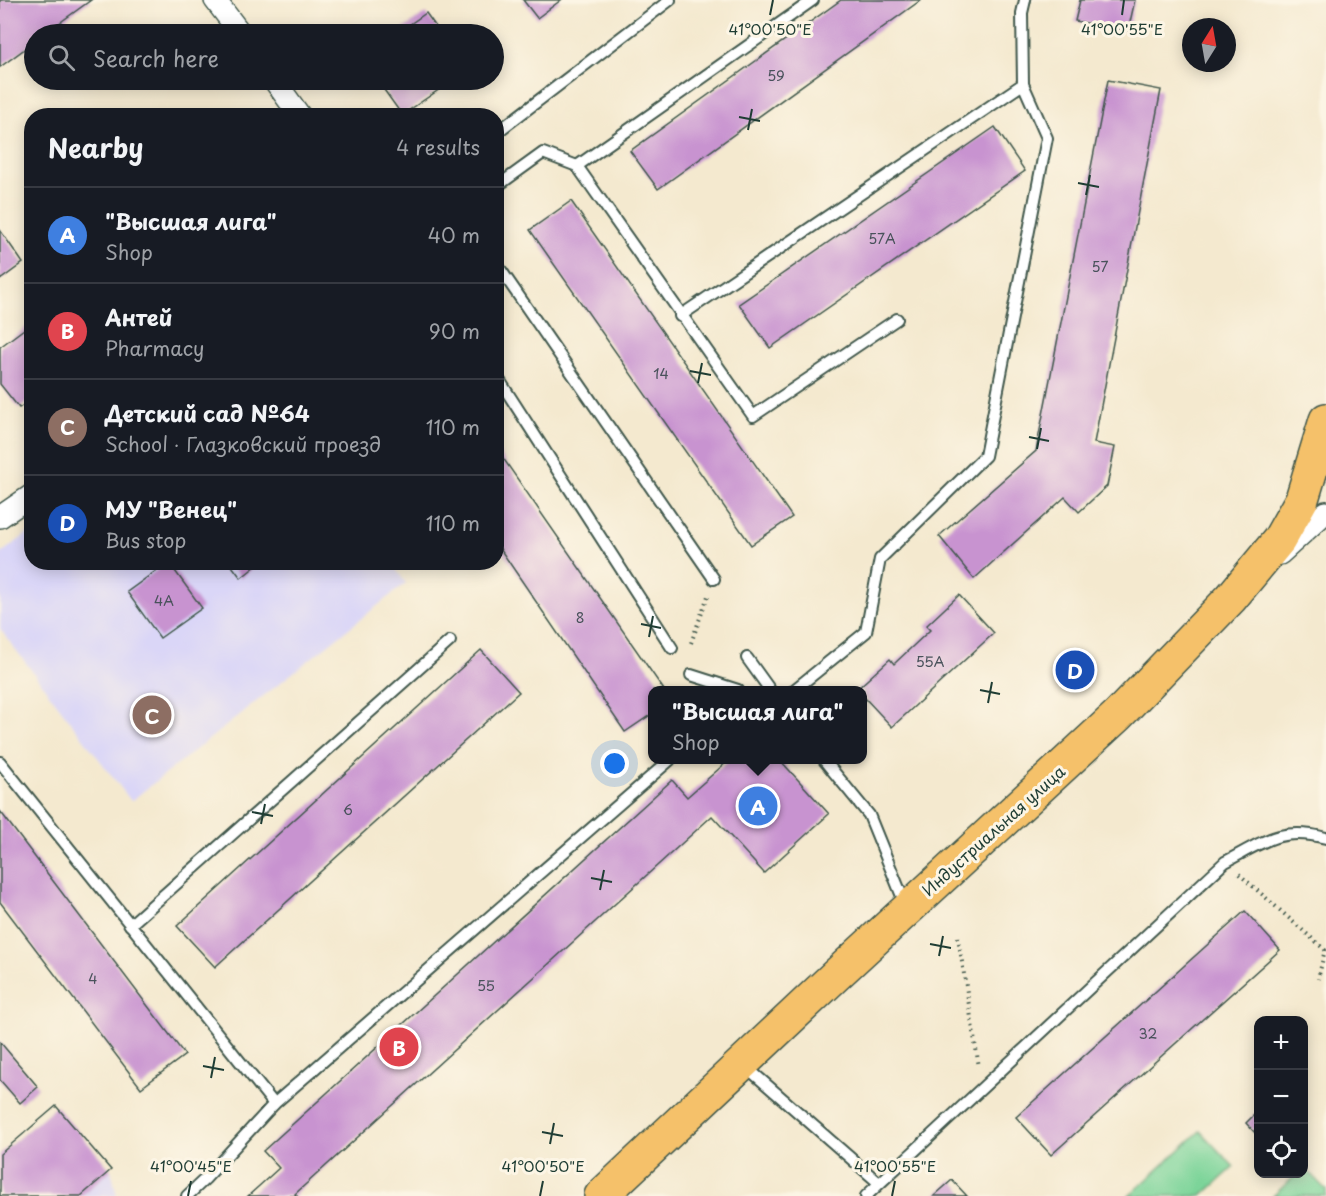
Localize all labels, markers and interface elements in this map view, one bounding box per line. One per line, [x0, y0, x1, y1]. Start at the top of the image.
text: 41°00'50"E [728, 17, 812, 40]
text: 41°00'55"E [1081, 17, 1163, 40]
north arrow [1182, 18, 1236, 72]
search box [24, 24, 504, 90]
icon: search [45, 41, 78, 74]
text: Search here [93, 41, 219, 74]
house number: 59 [767, 65, 785, 86]
text: Nearby [48, 128, 143, 167]
text: 4 results [396, 132, 480, 162]
text: "Высшая лига" [105, 204, 277, 237]
text: A [60, 220, 75, 250]
text: 40 m [428, 220, 480, 250]
house number: 57А [868, 228, 896, 249]
text: Shop [105, 237, 153, 267]
house number: 57 [1092, 256, 1108, 277]
text: Антей [105, 300, 173, 333]
text: B [61, 316, 74, 346]
text: 90 m [429, 316, 480, 346]
text: Pharmacy [105, 333, 205, 363]
house number: 14 [653, 363, 669, 384]
text: Детский сад №64 [105, 396, 310, 429]
text: C [60, 412, 75, 442]
text: 110 m [426, 412, 480, 442]
text: School · Глазковский проезд [105, 429, 381, 459]
text: МУ "Венец" [105, 492, 237, 525]
text: D [60, 508, 75, 538]
text: 110 m [426, 508, 480, 538]
text: Bus stop [105, 525, 186, 555]
house number: 4А [154, 590, 174, 611]
house number: 8 [576, 607, 584, 628]
pin: D [1056, 648, 1094, 692]
house number: 55А [916, 651, 945, 672]
popup [648, 686, 867, 764]
pin: C [132, 692, 172, 738]
text: "Высшая лига" [672, 694, 843, 727]
text: Shop [672, 727, 720, 757]
your location [600, 749, 629, 778]
street label: Индустриальная улица [916, 759, 1070, 901]
pin: A [738, 784, 777, 828]
house number: 6 [343, 799, 353, 820]
house number: 4 [88, 968, 98, 989]
house number: 55 [477, 975, 495, 996]
map controls [1254, 1016, 1308, 1178]
button: + [1254, 1016, 1308, 1070]
house number: 32 [1139, 1023, 1157, 1044]
pin: B [380, 1024, 418, 1070]
button: − [1254, 1070, 1308, 1124]
button: locate [1254, 1124, 1308, 1178]
text: 41°00'45"E [150, 1154, 232, 1177]
text: 41°00'50"E [501, 1154, 585, 1177]
text: 41°00'55"E [854, 1154, 936, 1177]

